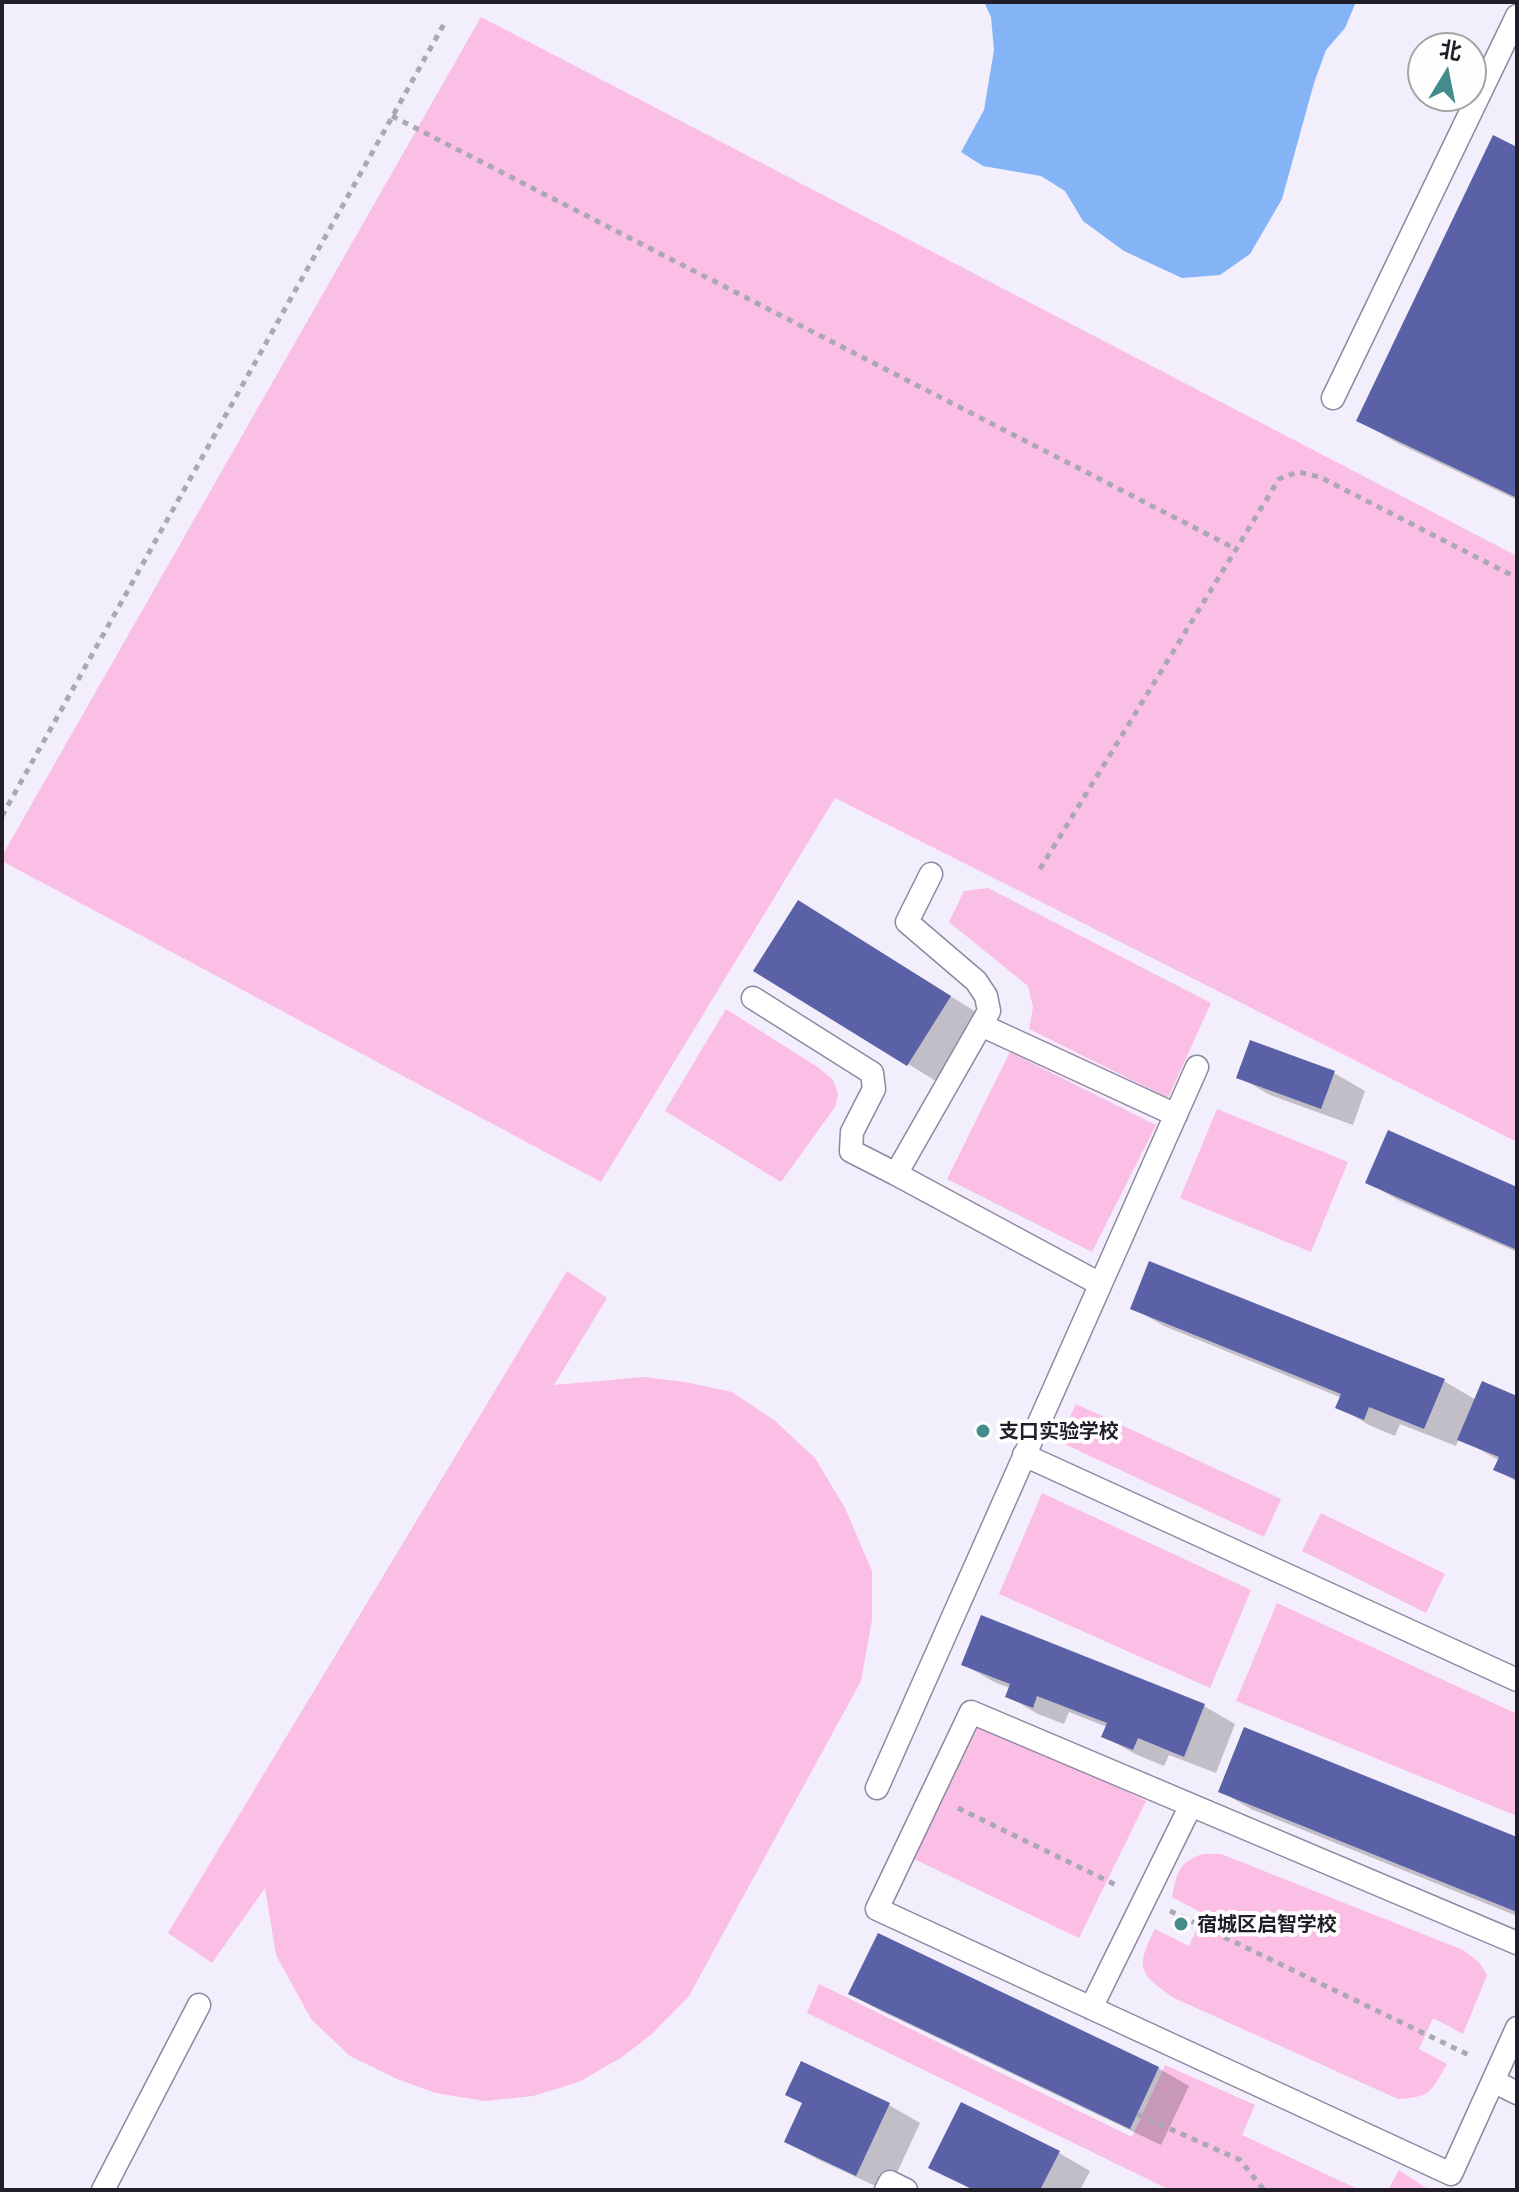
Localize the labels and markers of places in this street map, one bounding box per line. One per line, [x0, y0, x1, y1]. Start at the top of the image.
place label: 支口实验学校 [999, 1419, 1119, 1443]
marker: 支口实验学校 [974, 1422, 992, 1440]
place label: 宿城区启智学校 [1197, 1912, 1337, 1936]
marker: 宿城区启智学校 [1172, 1915, 1190, 1933]

